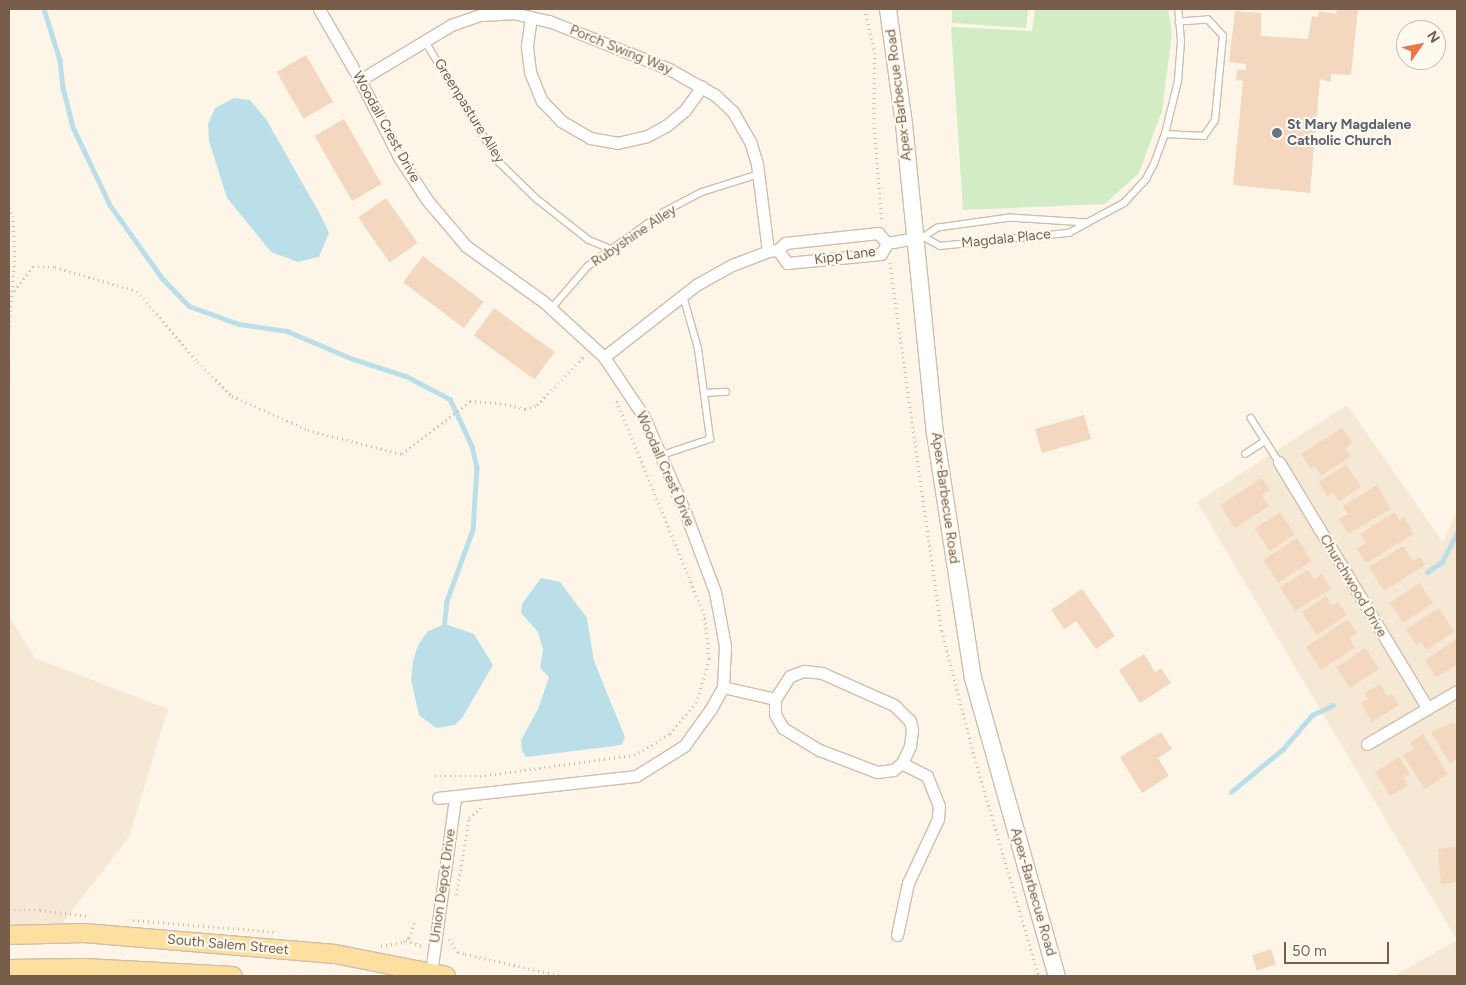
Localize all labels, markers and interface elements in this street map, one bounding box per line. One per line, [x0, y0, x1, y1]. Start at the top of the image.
north arrow [1396, 20, 1446, 70]
street label: Porch Swing Way [567, 22, 675, 78]
street label: Apex-Barbecue Road [883, 28, 915, 162]
text: N [1423, 28, 1443, 46]
street label: Greenpasture Alley [430, 56, 508, 166]
street label: Woodall Crest Drive [349, 69, 423, 185]
place label: St Mary Magdalene Catholic Church [1287, 117, 1411, 150]
marker: St Mary Magdalene Catholic Church [1271, 127, 1283, 139]
street label: Rubyshine Alley [588, 201, 680, 271]
street label: Magdala Place [960, 226, 1052, 252]
street label: Kipp Lane [813, 243, 877, 269]
street label: Woodall Crest Drive [632, 409, 698, 529]
street label: Apex-Barbecue Road [927, 431, 963, 565]
street label: Churchwood Drive [1316, 532, 1390, 640]
street label: Apex-Barbecue Road [1007, 826, 1059, 958]
street label: Union Depot Drive [427, 828, 459, 944]
street label: South Salem Street [166, 931, 290, 959]
scale bar [1286, 932, 1391, 964]
text: 50 m [1292, 942, 1327, 960]

